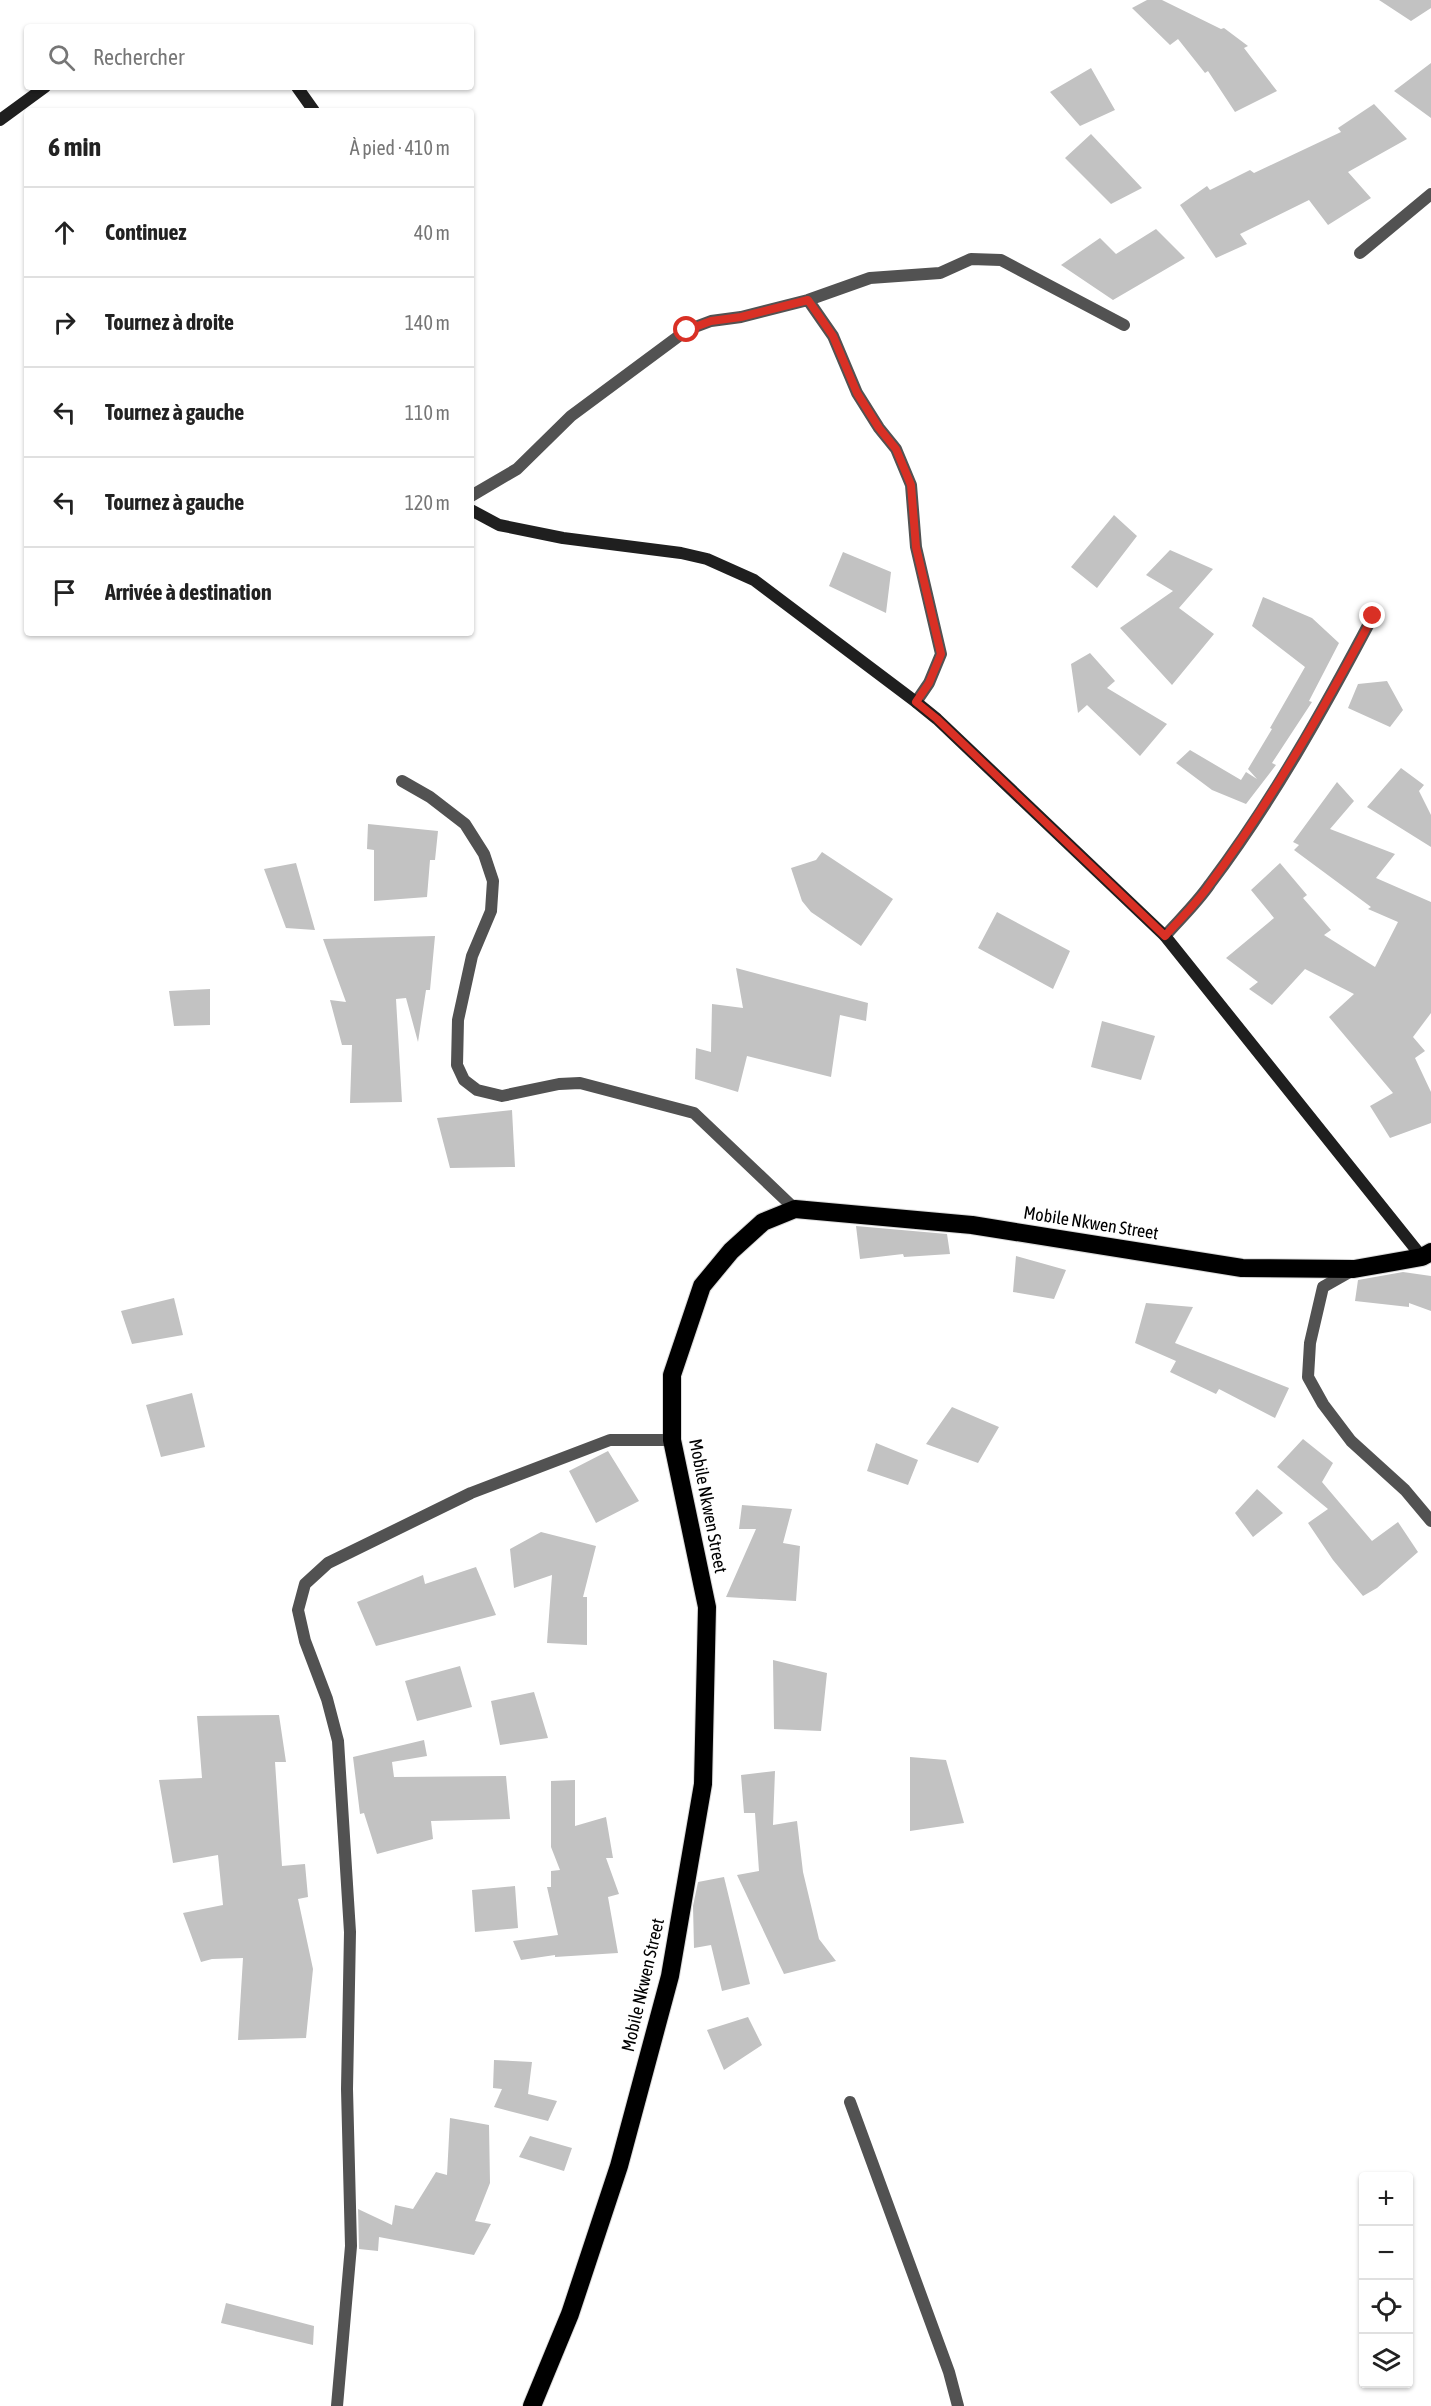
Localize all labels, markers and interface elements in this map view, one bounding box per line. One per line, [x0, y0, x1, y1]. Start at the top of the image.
search box [24, 24, 474, 90]
icon: search [45, 41, 78, 74]
text: Rechercher [93, 44, 184, 70]
text: 6 min [48, 132, 101, 162]
text: À pied · 410 m [350, 136, 450, 159]
icon: ahead [48, 216, 81, 249]
text: Continuez [105, 219, 187, 245]
text: 40 m [414, 221, 450, 244]
icon: right [48, 306, 81, 339]
text: Tournez à droite [105, 309, 234, 335]
text: 140 m [405, 311, 450, 334]
route start [673, 316, 699, 342]
icon: left [48, 396, 81, 429]
text: Tournez à gauche [105, 399, 244, 425]
text: 110 m [405, 401, 450, 424]
icon: left [48, 486, 81, 519]
text: Tournez à gauche [105, 489, 244, 515]
text: 120 m [405, 491, 450, 514]
icon: arrive [48, 576, 81, 609]
text: Arrivée à destination [105, 579, 272, 605]
route end [1359, 602, 1385, 628]
street label: Mobile Nkwen Street [1022, 1201, 1160, 1244]
street label: Mobile Nkwen Street [685, 1437, 732, 1575]
street label: Mobile Nkwen Street [617, 1916, 668, 2054]
map controls [1359, 2172, 1413, 2388]
button: + [1359, 2172, 1413, 2226]
button: − [1359, 2226, 1413, 2280]
button: locate [1359, 2280, 1413, 2334]
button: layers [1359, 2334, 1413, 2388]

